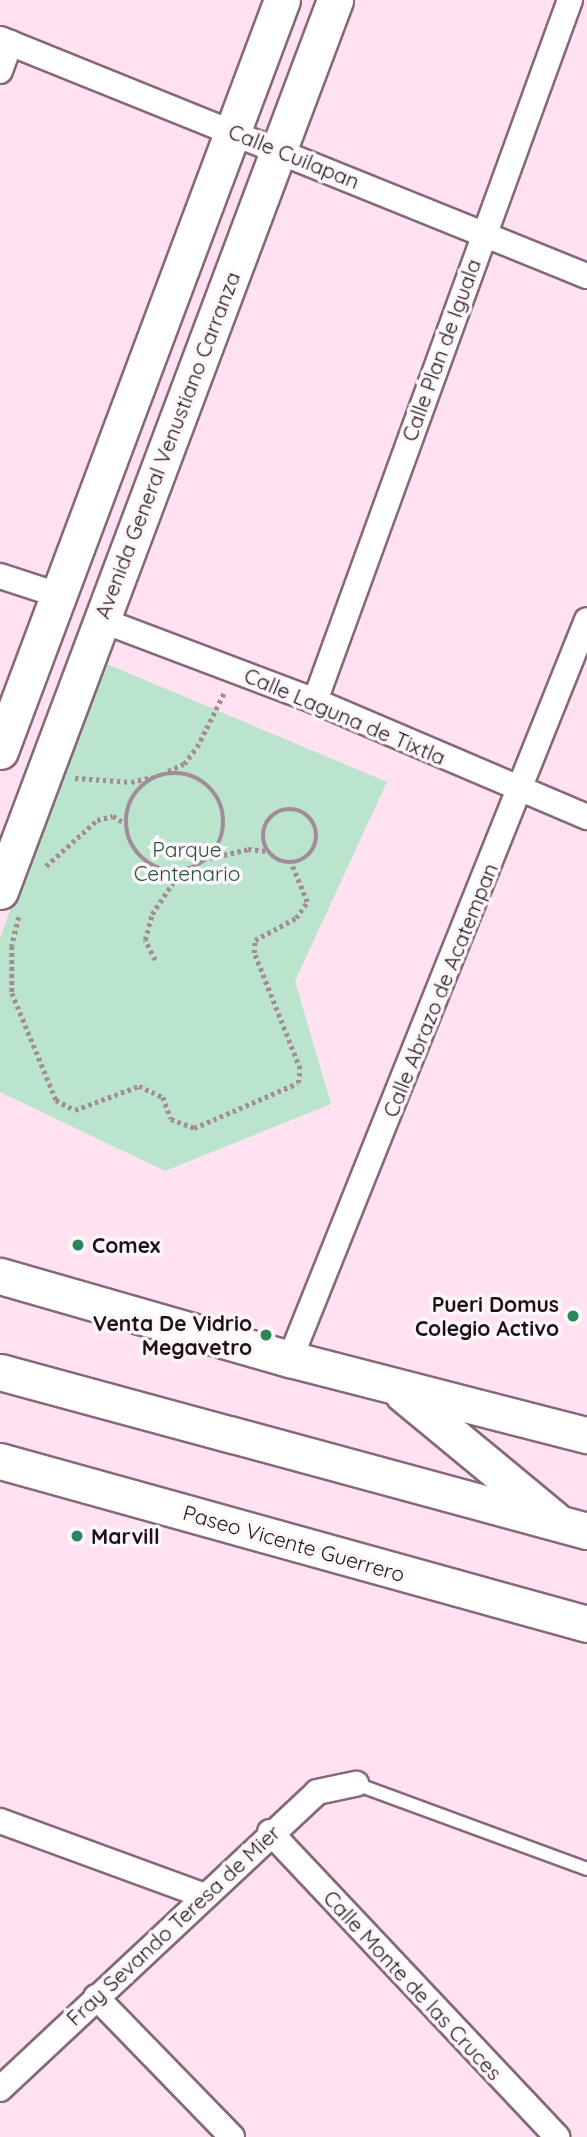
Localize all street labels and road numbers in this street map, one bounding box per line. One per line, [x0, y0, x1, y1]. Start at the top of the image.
street label: Calle Cuilapan [225, 118, 363, 194]
street label: Calle Plan de Iguala [396, 255, 486, 445]
street label: Avenida General Venustiano Carranza [89, 268, 245, 622]
street label: Calle Laguna de Tixtla [241, 662, 449, 770]
street label: Calle Abrazo de Acatempan [377, 859, 503, 1121]
street label: Paseo Vicente Guerrero [180, 1499, 408, 1587]
street label: Fray Sevando Teresa de Mier [61, 1819, 285, 2031]
street label: Calle Monte de las Cruces [319, 1885, 507, 2085]

